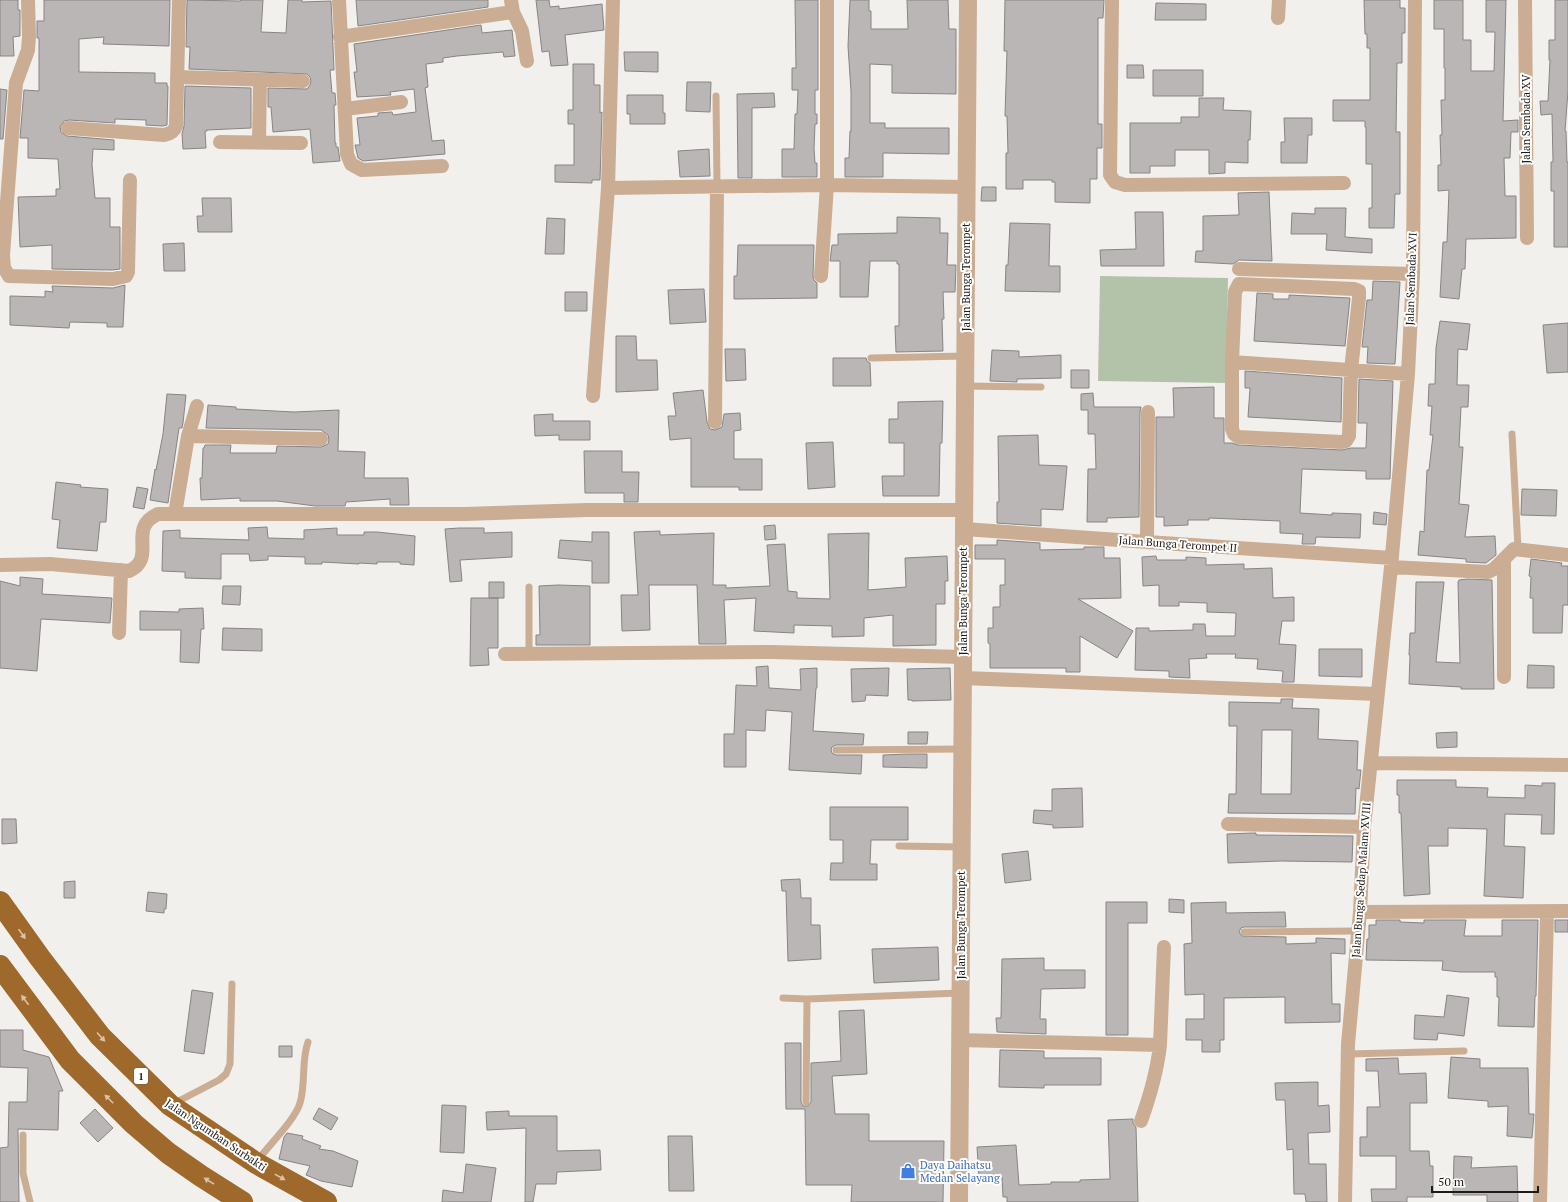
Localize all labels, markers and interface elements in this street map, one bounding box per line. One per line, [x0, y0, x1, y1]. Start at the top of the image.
street label: Jalan Sembada XV [1519, 74, 1533, 164]
street label: Jalan Bunga Terompet [959, 223, 973, 331]
street label: Jalan Sembada XVI [1402, 232, 1420, 326]
street label: Jalan Bunga Terompet II [1118, 533, 1238, 555]
street label: Jalan Bunga Terompet [956, 547, 970, 655]
street label: Jalan Bunga Sedap Malam XVIII [1349, 802, 1373, 958]
street label: Jalan Bunga Terompet [954, 871, 968, 979]
one-way arrow [18, 928, 26, 939]
one-way arrow [21, 995, 29, 1006]
one-way arrow [97, 1032, 106, 1042]
road number: 1 [134, 1068, 148, 1084]
one-way arrow [104, 1094, 114, 1104]
street label: Jalan Ngumban Surbakti [163, 1096, 269, 1174]
place label: Daya Daihatsu Medan Selayang [920, 1158, 1000, 1185]
shop icon: Daya Daihatsu Medan Selayang [899, 1162, 917, 1180]
scale bar [1432, 1168, 1538, 1194]
one-way arrow [274, 1173, 286, 1180]
text: 50 m [1438, 1174, 1465, 1189]
one-way arrow [203, 1178, 215, 1185]

